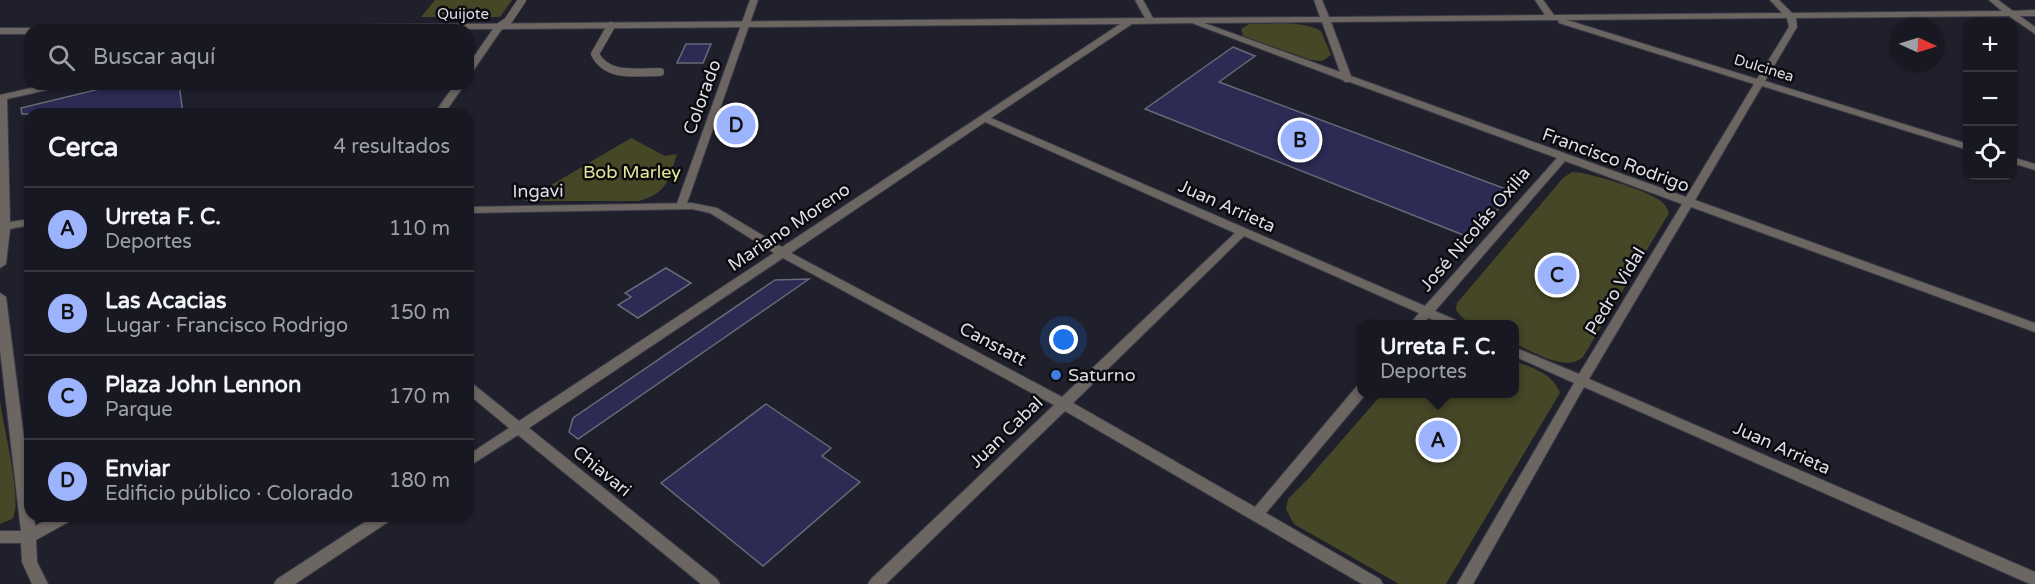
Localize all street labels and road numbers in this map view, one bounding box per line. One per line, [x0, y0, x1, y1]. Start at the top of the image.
street label: Quijote [437, 5, 489, 23]
street label: Dulcinea [1732, 50, 1796, 86]
street label: Colorado [678, 57, 726, 137]
street label: Francisco Rodrigo [1539, 123, 1693, 197]
street label: José Nicolás Oxilia [1415, 162, 1535, 296]
street label: Juan Arrieta [1175, 175, 1279, 237]
street label: Mariano Moreno [724, 178, 854, 276]
street label: Ingavi [512, 180, 564, 202]
street label: Pedro Vidal [1580, 243, 1650, 339]
street label: Canstatt [956, 317, 1030, 371]
street label: Juan Cabal [965, 392, 1047, 472]
street label: Juan Arrieta [1730, 417, 1834, 479]
street label: Chiavari [568, 441, 636, 501]

